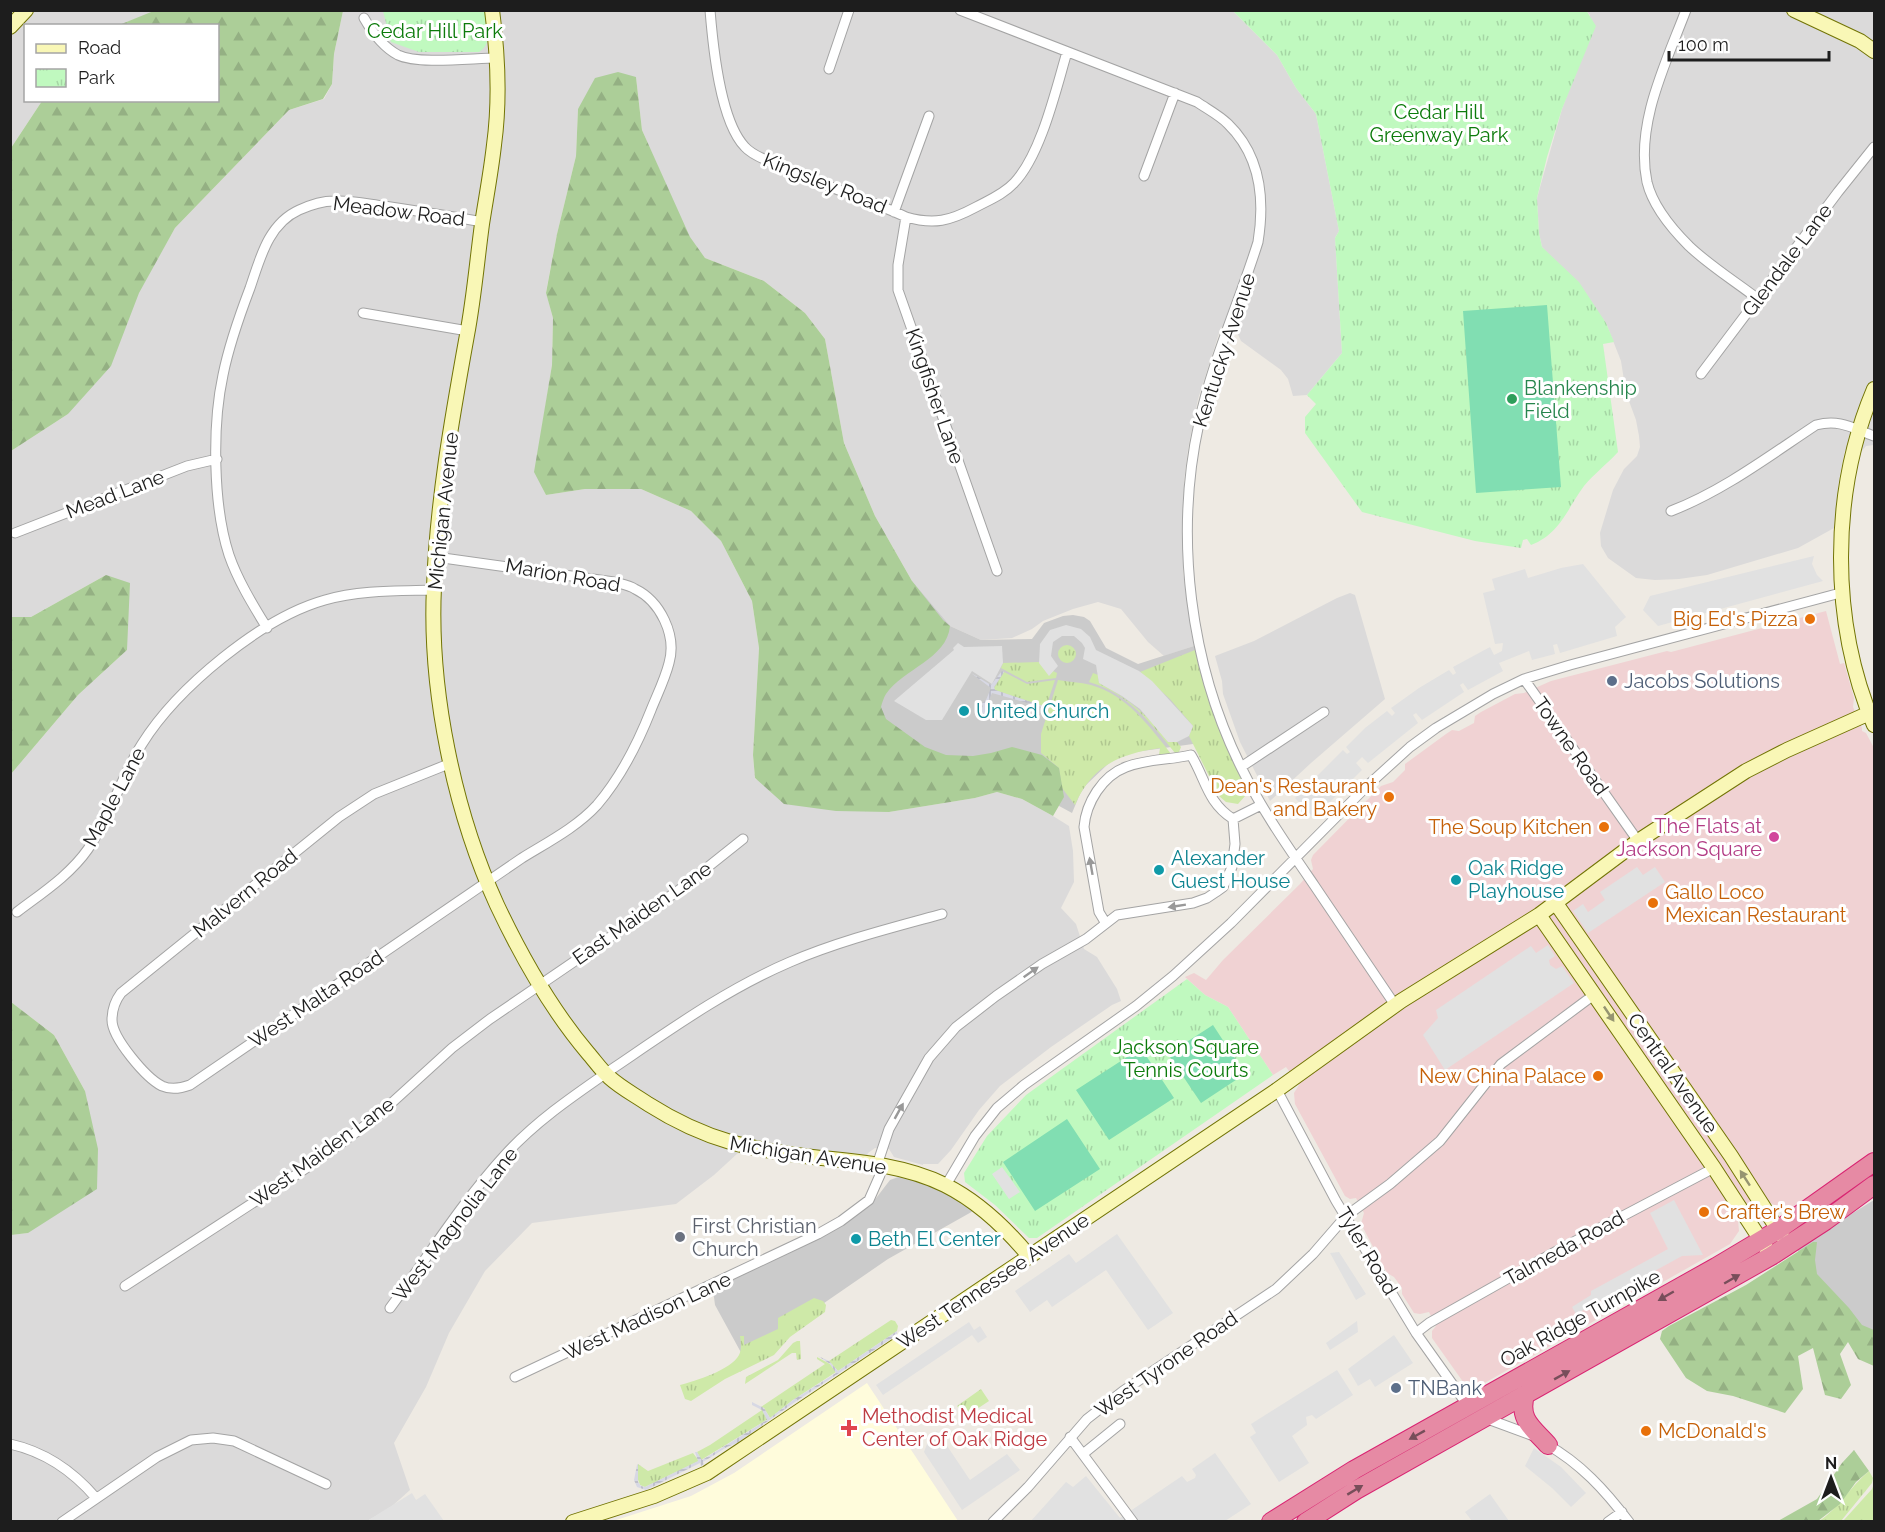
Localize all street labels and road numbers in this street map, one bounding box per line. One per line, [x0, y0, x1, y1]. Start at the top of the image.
street label: Kingsley Road [760, 147, 890, 219]
street label: Meadow Road [332, 191, 466, 231]
street label: Glendale Lane [1737, 199, 1837, 321]
street label: Kentucky Avenue [1188, 270, 1260, 430]
street label: Kingfisher Lane [901, 325, 970, 467]
street label: Michigan Avenue [423, 431, 463, 591]
street label: Mead Lane [62, 464, 168, 524]
street label: Marion Road [504, 553, 622, 597]
street label: Towne Road [1528, 692, 1614, 800]
street label: Maple Lane [78, 743, 150, 851]
street label: Malvern Road [188, 844, 302, 942]
street label: East Maiden Lane [568, 856, 716, 970]
street label: West Malta Road [244, 945, 388, 1053]
street label: Central Avenue [1623, 1008, 1723, 1138]
street label: West Maiden Lane [245, 1091, 399, 1212]
street label: Michigan Avenue [728, 1131, 888, 1179]
street label: West Magnolia Lane [387, 1142, 523, 1306]
street label: Tyler Road [1331, 1203, 1403, 1299]
street label: Talmeda Road [1500, 1205, 1628, 1291]
street label: West Tennessee Avenue [892, 1208, 1094, 1354]
street label: Oak Ridge Turnpike [1496, 1264, 1665, 1372]
street label: West Madison Lane [559, 1267, 735, 1365]
street label: West Tyrone Road [1090, 1306, 1242, 1422]

